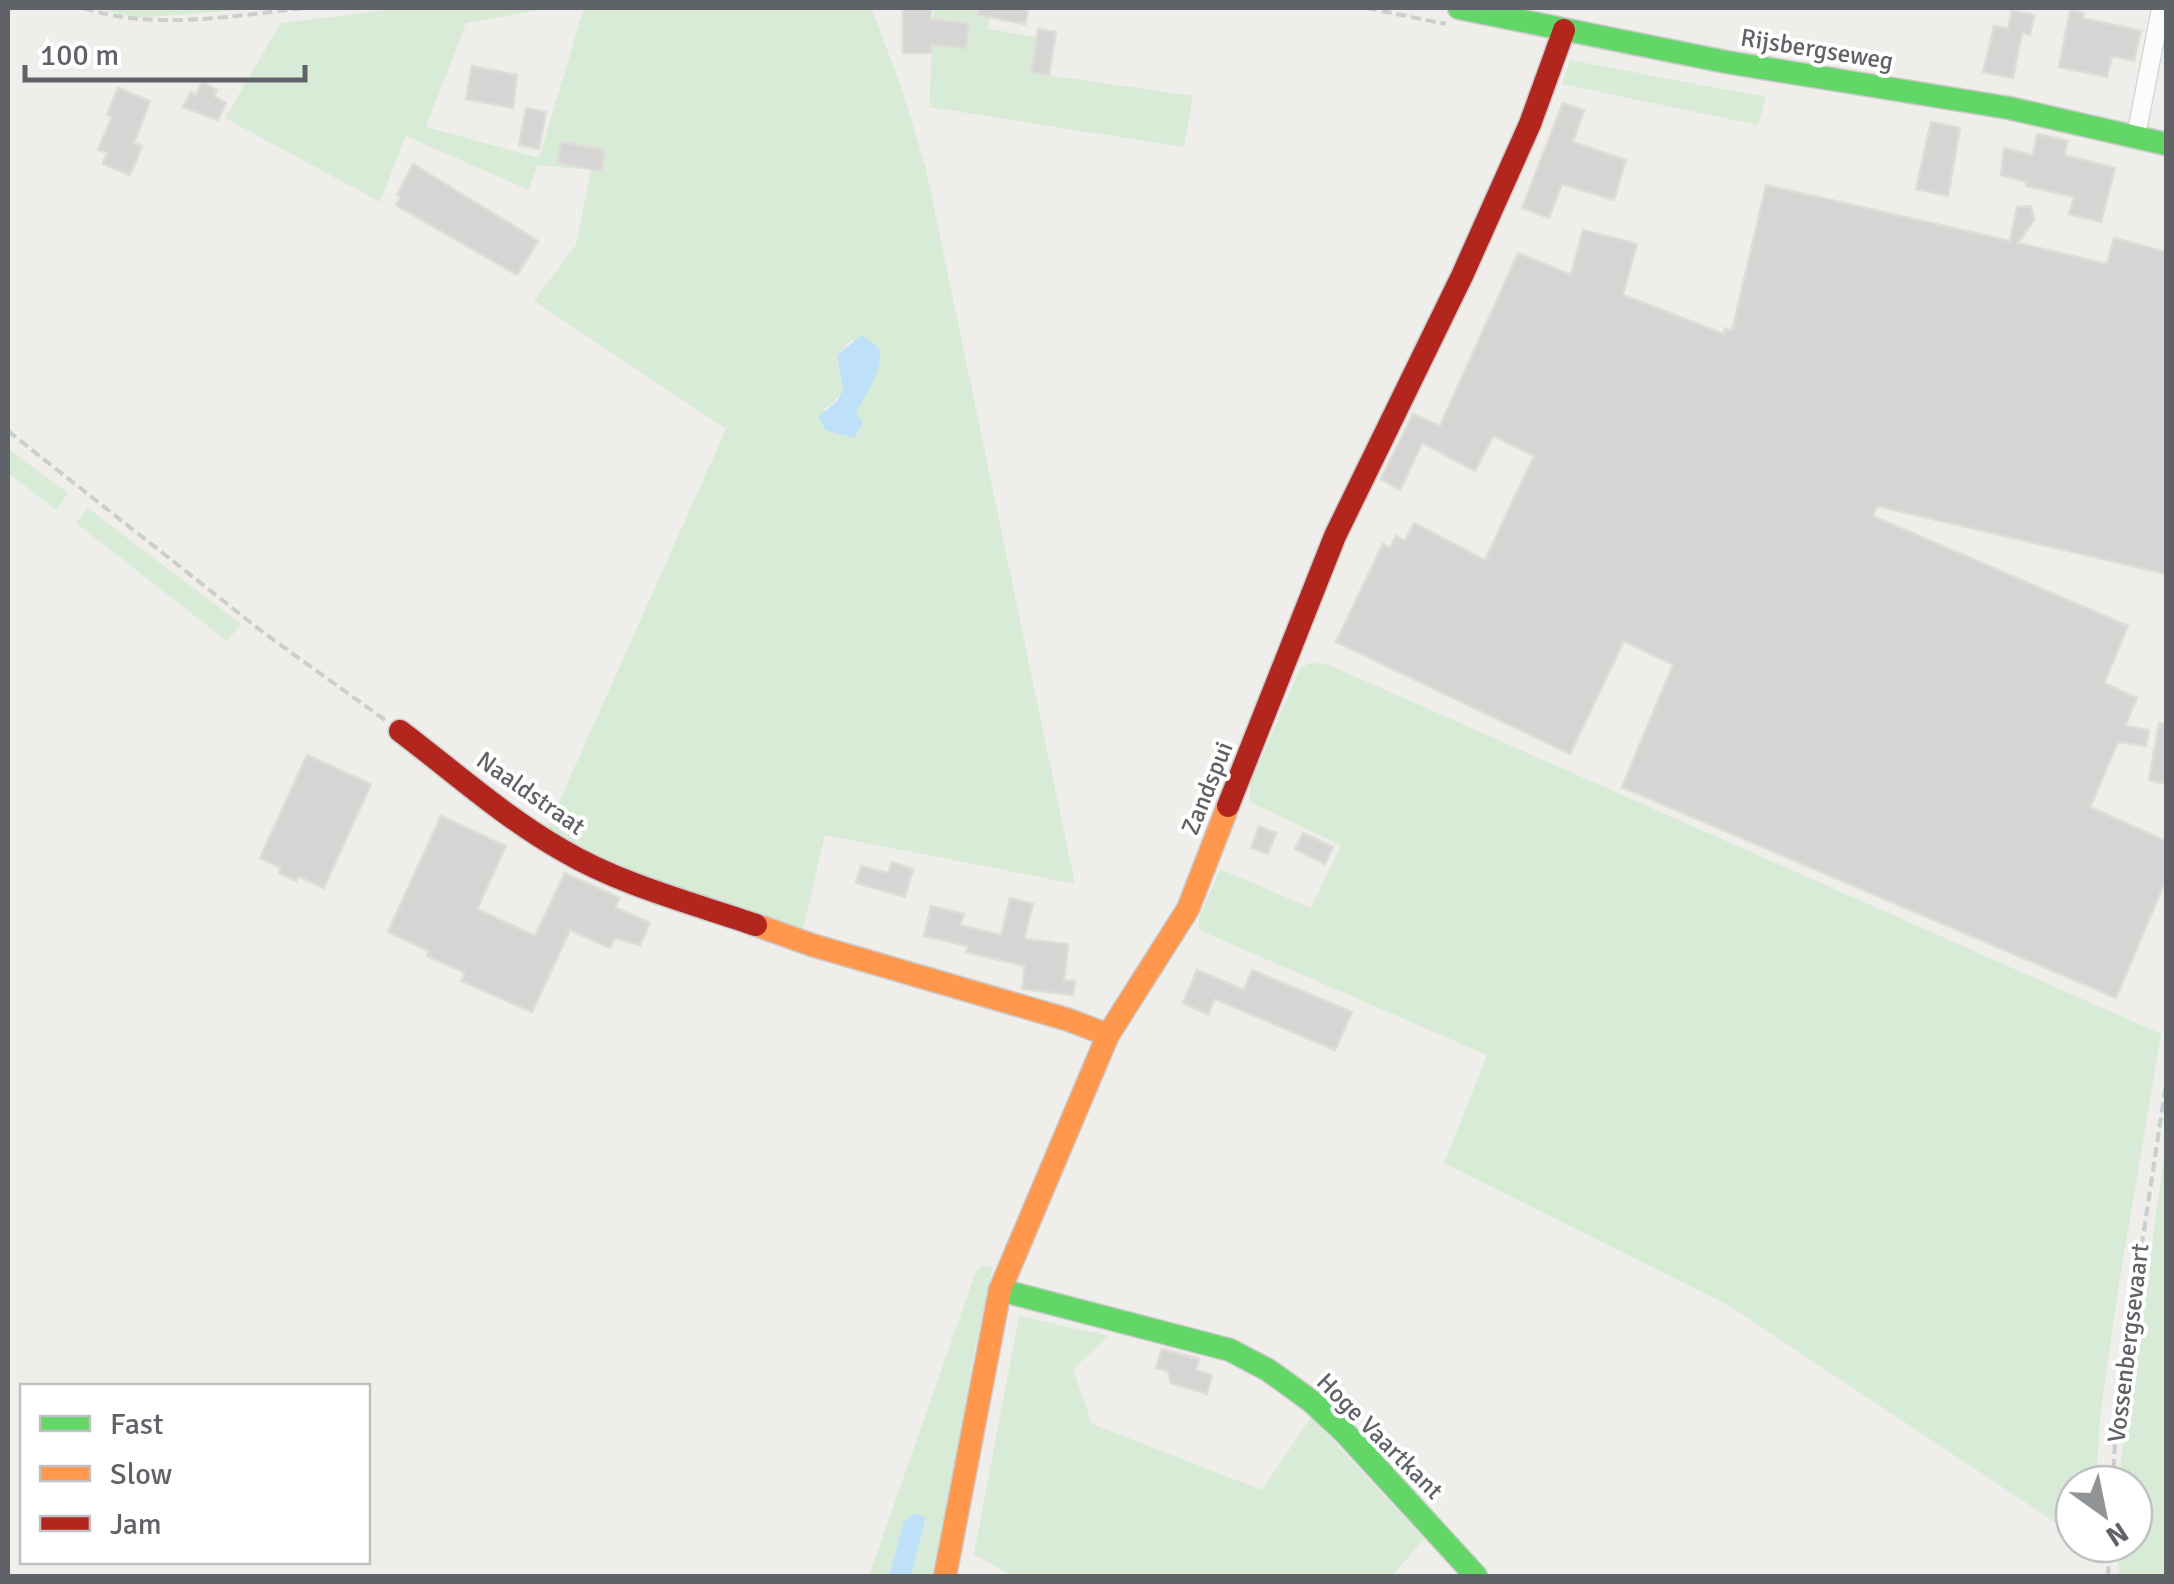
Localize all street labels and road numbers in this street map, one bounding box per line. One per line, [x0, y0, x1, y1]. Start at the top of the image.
street label: Rijsbergseweg [1738, 22, 1896, 76]
street label: Zandspui [1174, 737, 1240, 839]
street label: Naaldstraat [471, 744, 591, 842]
street label: Vossenbergsevaart [2100, 1241, 2156, 1444]
street label: Hoge Vaartkant [1310, 1366, 1450, 1506]

